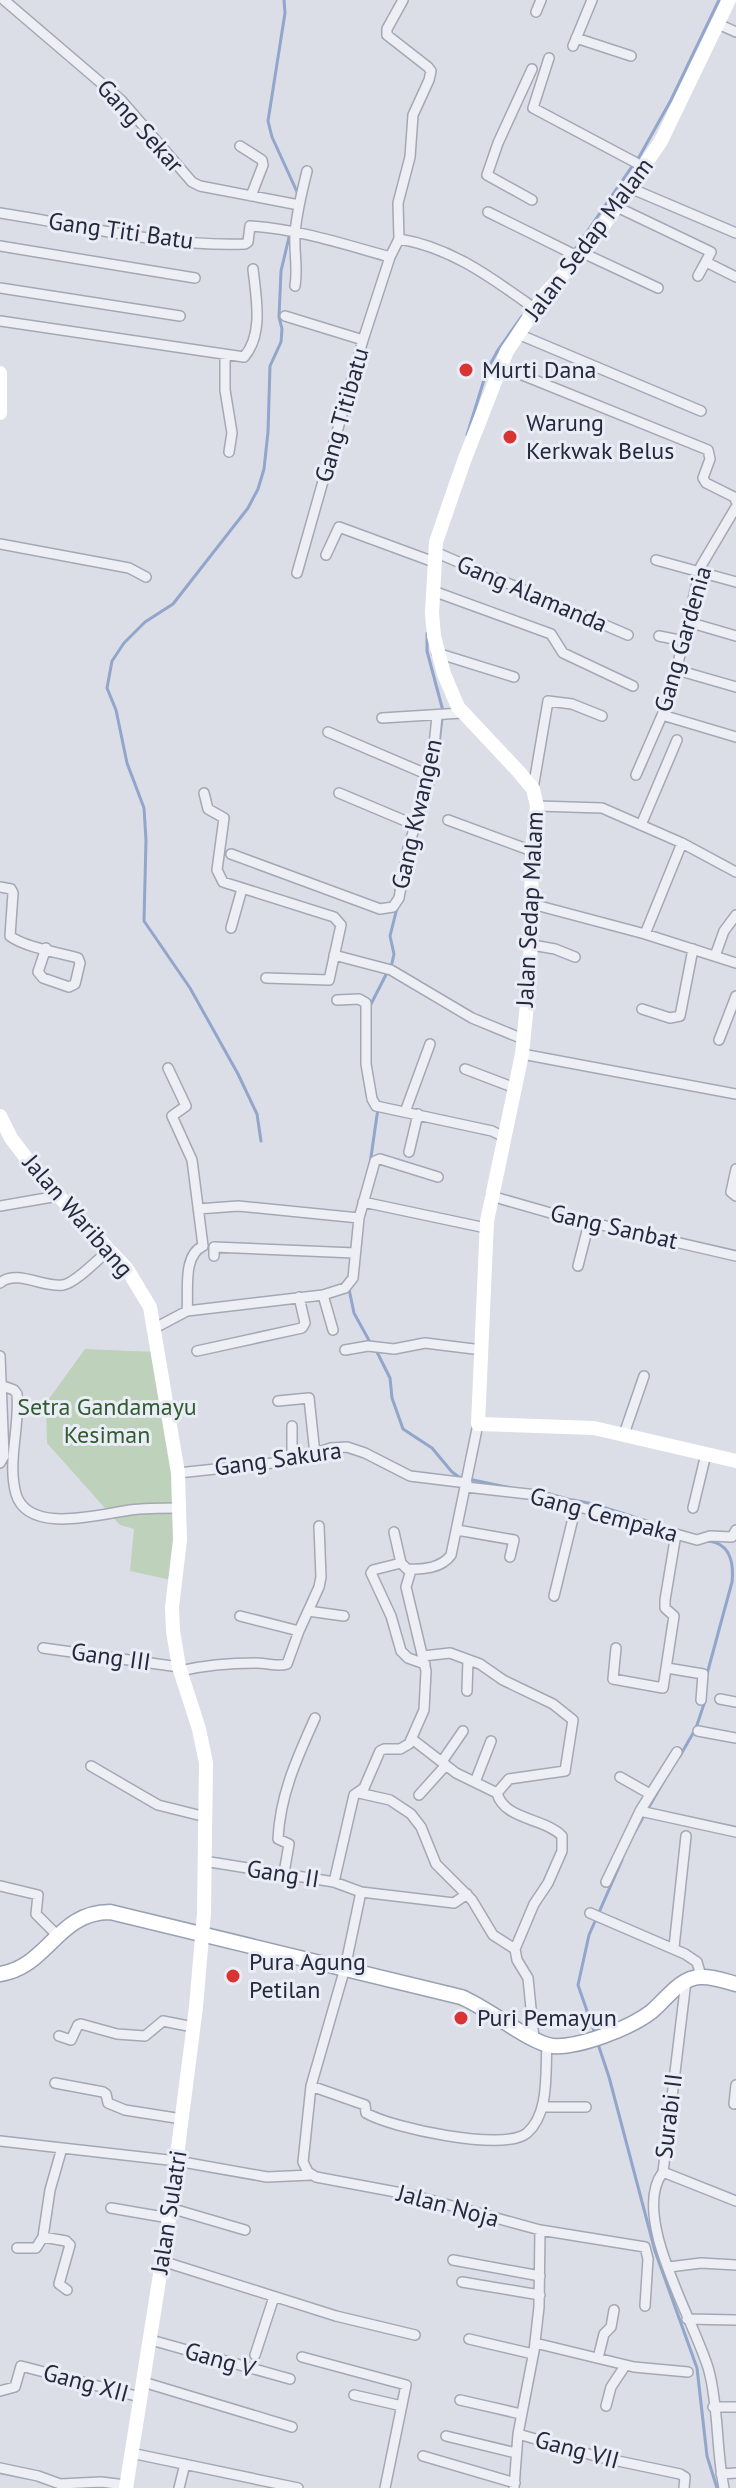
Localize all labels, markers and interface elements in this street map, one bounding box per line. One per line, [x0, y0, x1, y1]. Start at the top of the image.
street label: Gang Sekar [90, 72, 191, 179]
street label: Jalan Sedap Malam [517, 151, 660, 327]
street label: Gang Titi Batu [47, 205, 196, 256]
street label: Gang Titibatu [308, 344, 376, 486]
place label: Murti Dana [482, 354, 596, 385]
marker: Murti Dana [457, 361, 475, 379]
place label: Warung Kerkwak Belus [526, 407, 674, 466]
marker: Warung Kerkwak Belus [501, 428, 519, 446]
street label: Gang Alamanda [452, 548, 612, 639]
street label: Gang Gardenia [647, 562, 718, 715]
street label: Gang Kwangen [384, 736, 449, 892]
street label: Jalan Sedap Malam [509, 810, 550, 1009]
street label: Jalan Waribang [16, 1147, 140, 1284]
street label: Gang Sanbat [547, 1197, 681, 1256]
park label: Setra Gandamayu Kesiman [17, 1391, 197, 1450]
street label: Gang Sakura [212, 1434, 344, 1483]
street label: Gang Cempaka [527, 1480, 681, 1549]
street label: Gang III [69, 1636, 153, 1677]
street label: Gang II [245, 1852, 322, 1895]
place label: Pura Agung Petilan [249, 1946, 366, 2005]
marker: Pura Agung Petilan [224, 1967, 242, 1985]
place label: Puri Pemayun [477, 2002, 617, 2033]
marker: Puri Pemayun [452, 2009, 470, 2027]
street label: Surabi II [648, 2072, 689, 2160]
street label: Jalan Sulatri [143, 2148, 194, 2277]
street label: Jalan Noja [393, 2177, 503, 2234]
street label: Gang V [181, 2335, 259, 2384]
street label: Gang XII [40, 2356, 132, 2409]
street label: Gang VII [532, 2423, 623, 2476]

